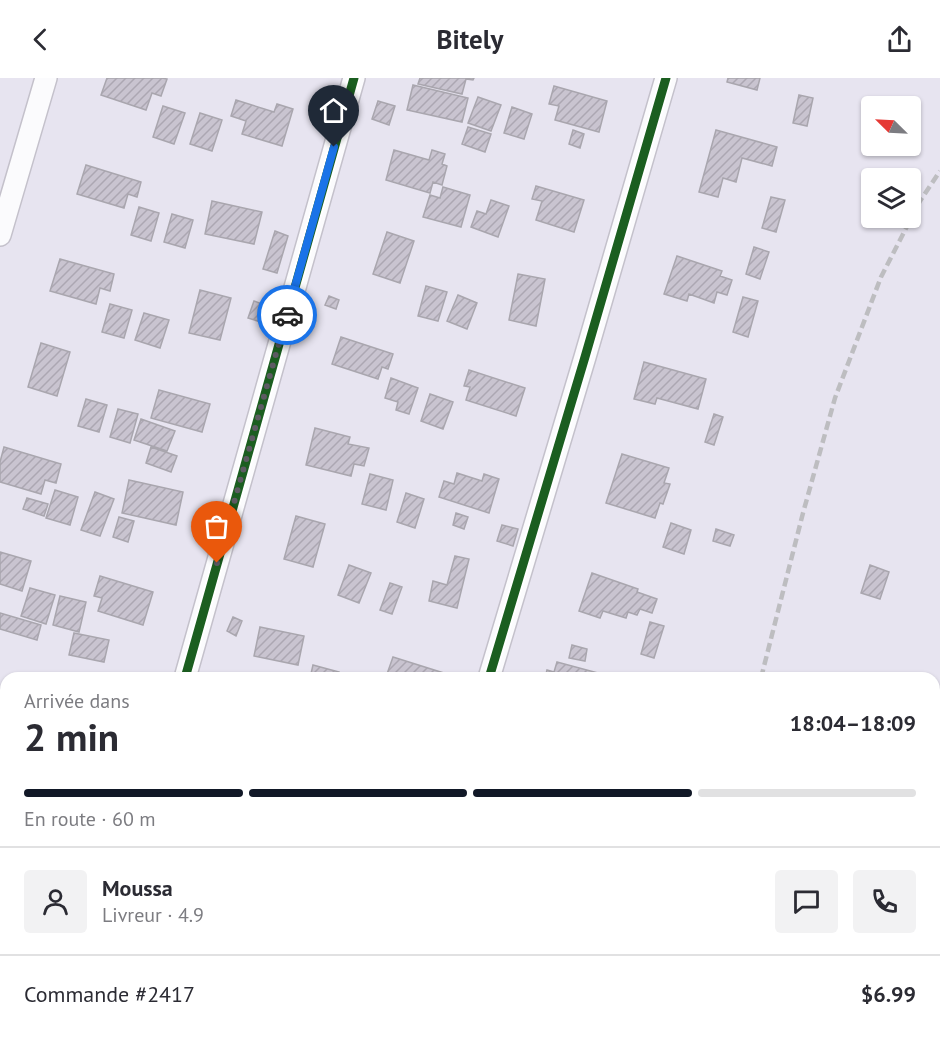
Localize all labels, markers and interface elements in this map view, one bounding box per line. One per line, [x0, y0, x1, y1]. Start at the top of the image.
text: Bitely [436, 22, 504, 56]
icon: back [24, 23, 57, 56]
icon: share [883, 23, 916, 56]
pin [308, 85, 359, 147]
icon: home [317, 94, 350, 127]
north arrow [861, 96, 921, 156]
map controls [861, 96, 921, 228]
button: layers [861, 168, 921, 228]
courier [257, 285, 317, 345]
icon: car [271, 299, 304, 332]
pin [191, 501, 242, 563]
icon: bag [200, 510, 233, 543]
text: Arrivée dans [24, 688, 130, 714]
text: 18:04–18:09 [790, 709, 916, 737]
text: 2 min [24, 711, 119, 762]
text: En route · 60 m [24, 806, 155, 832]
button: person [24, 870, 87, 933]
button: chat [775, 870, 838, 933]
button: phone [853, 870, 916, 933]
text: Moussa [102, 874, 173, 902]
text: Livreur · 4.9 [102, 902, 204, 928]
text: Commande #2417 [24, 980, 195, 1008]
text: $6.99 [861, 980, 916, 1008]

